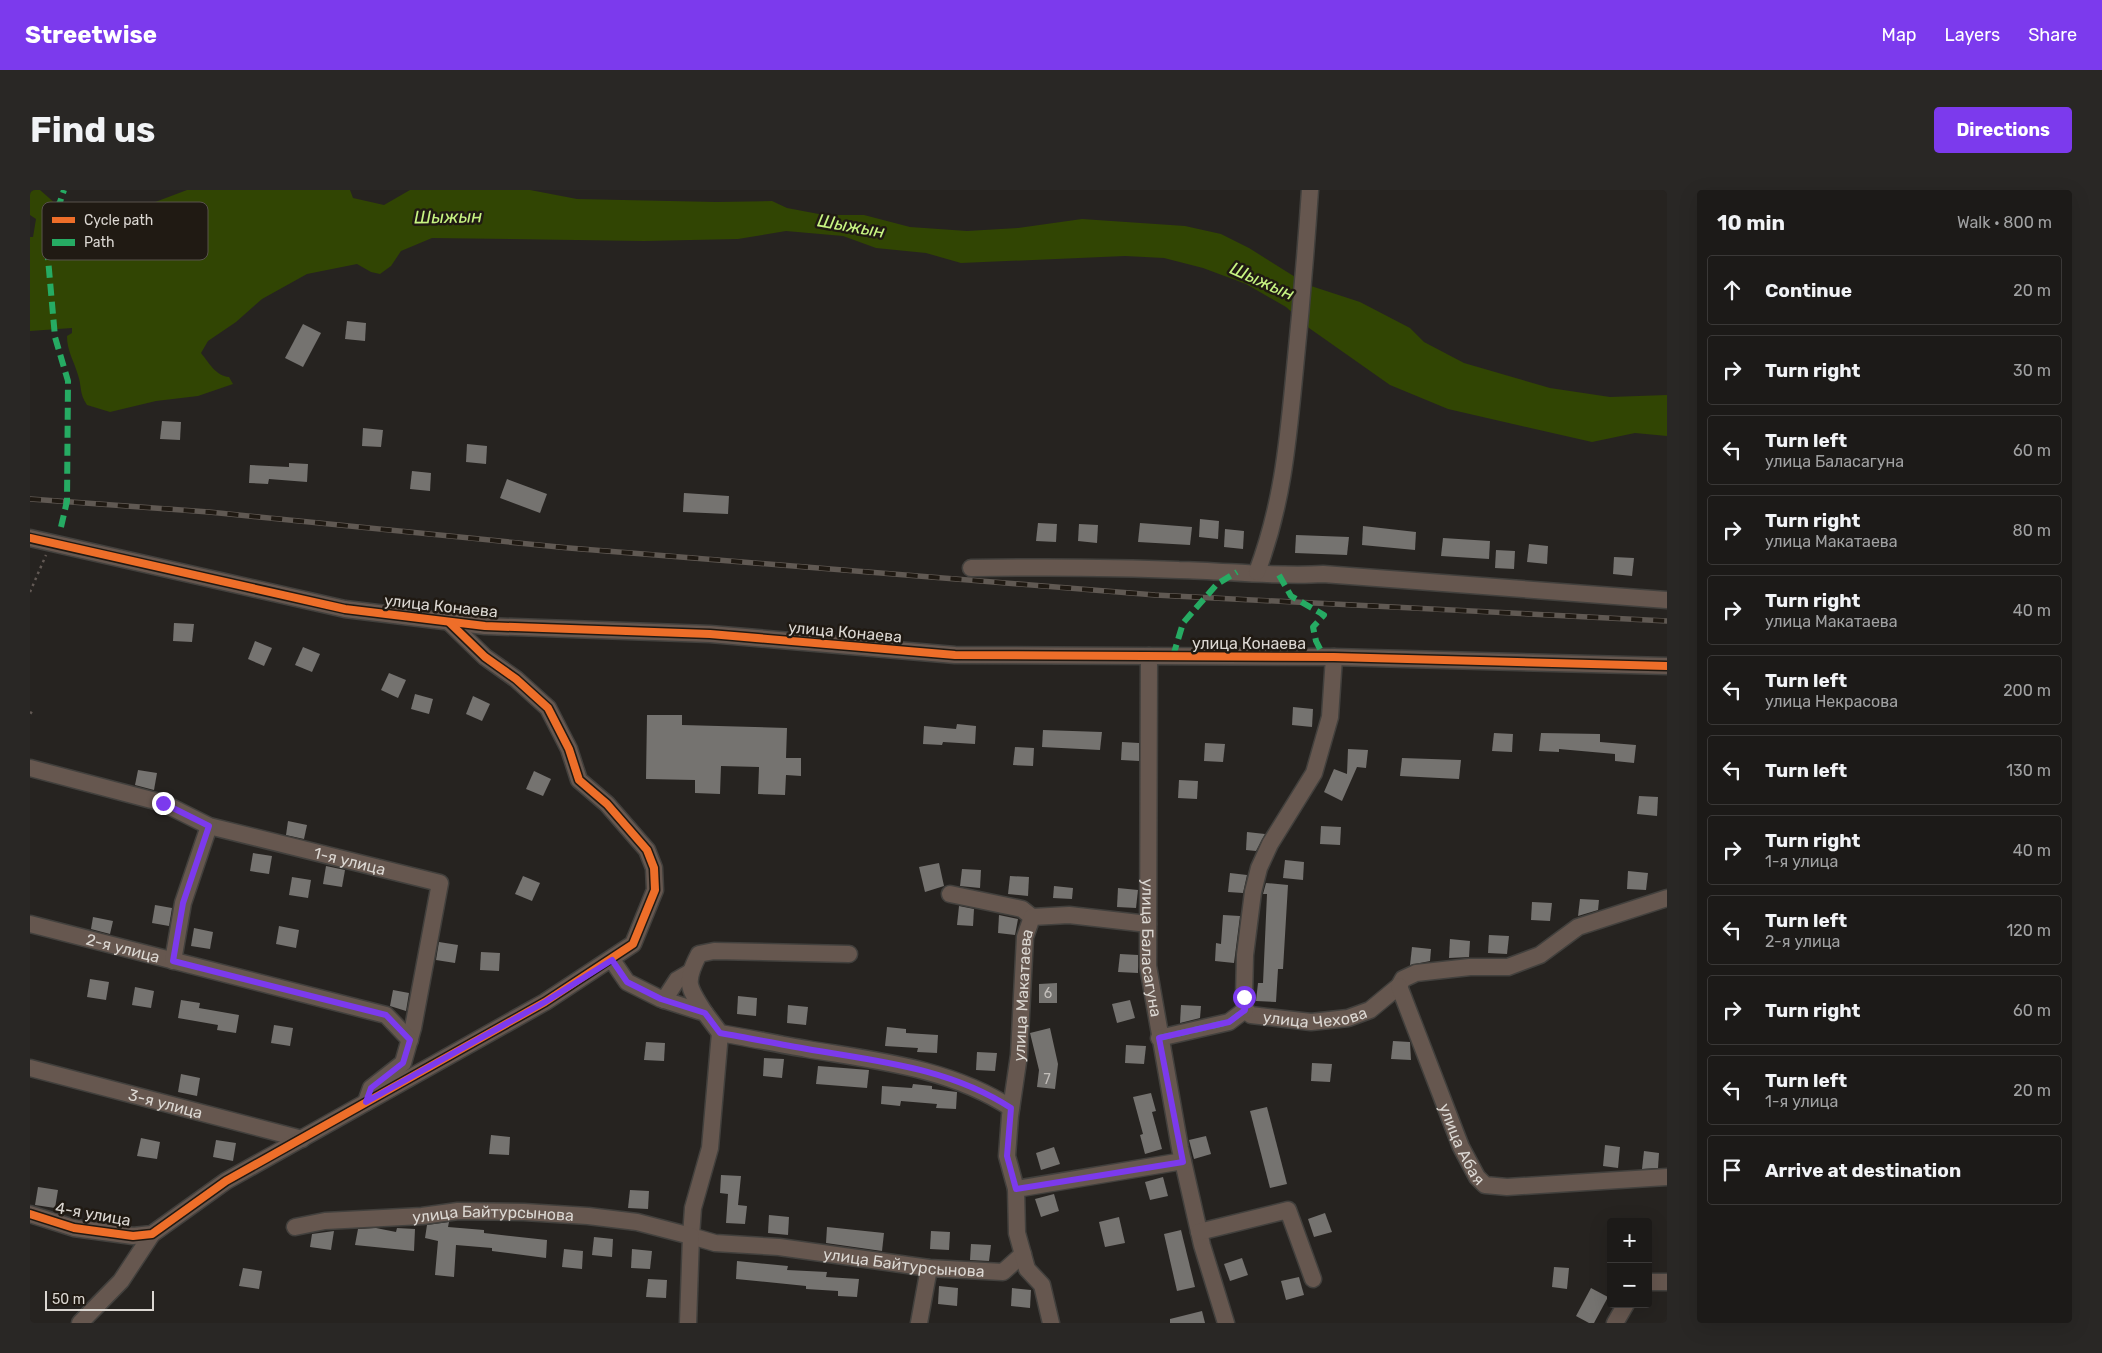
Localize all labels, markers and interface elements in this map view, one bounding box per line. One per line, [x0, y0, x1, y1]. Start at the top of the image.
text: Streetwise [25, 21, 157, 49]
text: Map [1882, 24, 1917, 46]
text: Layers [1945, 24, 2000, 46]
text: Share [2028, 24, 2077, 46]
button: Directions [1934, 107, 2072, 153]
text: Find us [30, 109, 155, 151]
legend [42, 202, 208, 260]
water label: Шыжын [414, 205, 482, 229]
water label: Шыжын [816, 209, 886, 243]
text: 10 min [1717, 210, 1785, 235]
text: Cycle path [84, 212, 153, 229]
text: Walk · 800 m [1957, 213, 2052, 232]
text: Path [84, 234, 115, 251]
water label: Шыжын [1226, 257, 1298, 305]
icon: ahead [1718, 276, 1746, 304]
text: Continue [1765, 279, 1852, 302]
text: 20 m [2013, 281, 2051, 300]
icon: right [1718, 356, 1746, 384]
text: Turn right [1765, 359, 1860, 382]
text: 30 m [2013, 361, 2051, 380]
text: Turn left [1765, 429, 1847, 452]
icon: left [1718, 436, 1746, 464]
text: 60 m [2013, 441, 2051, 460]
text: улица Баласагуна [1765, 452, 1904, 471]
text: Turn right [1765, 509, 1860, 532]
icon: right [1718, 516, 1746, 544]
text: 80 m [2013, 521, 2051, 540]
text: улица Макатаева [1765, 532, 1898, 551]
text: Turn right [1765, 589, 1860, 612]
street label: улица Конаева [383, 591, 499, 621]
icon: right [1718, 596, 1746, 624]
text: 40 m [2013, 601, 2051, 620]
text: улица Макатаева [1765, 612, 1898, 631]
street label: улица Конаева [787, 618, 903, 646]
street label: улица Конаева [1192, 634, 1306, 653]
text: Turn left [1765, 669, 1847, 692]
icon: left [1718, 676, 1746, 704]
text: 200 m [2003, 681, 2051, 700]
text: улица Некрасова [1765, 692, 1898, 711]
icon: left [1718, 756, 1746, 784]
text: Turn left [1765, 759, 1847, 782]
text: 130 m [2006, 761, 2051, 780]
route end [152, 792, 175, 815]
text: Turn right [1765, 829, 1860, 852]
icon: right [1718, 836, 1746, 864]
text: 40 m [2013, 841, 2051, 860]
street label: 1-я улица [312, 843, 388, 879]
text: 1-я улица [1765, 852, 1838, 871]
street label: улица Баласагуна [1139, 878, 1166, 1018]
text: Turn left [1765, 909, 1847, 932]
icon: left [1718, 916, 1746, 944]
text: 120 m [2006, 921, 2051, 940]
street label: улица Макатаева [1009, 926, 1037, 1063]
street label: 2-я улица [84, 929, 162, 966]
text: 2-я улица [1765, 932, 1840, 951]
house number: 6 [1044, 985, 1052, 1002]
route start [1233, 986, 1256, 1009]
icon: right [1718, 996, 1746, 1024]
text: Turn right [1765, 999, 1860, 1022]
text: 60 m [2013, 1001, 2051, 1020]
street label: улица Чехова [1262, 1002, 1370, 1032]
text: Turn left [1765, 1069, 1847, 1092]
house number: 7 [1043, 1071, 1051, 1088]
icon: left [1718, 1076, 1746, 1104]
text: 20 m [2013, 1081, 2051, 1100]
street label: 3-я улица [126, 1085, 205, 1122]
text: 1-я улица [1765, 1092, 1838, 1111]
street label: улица Абая [1435, 1100, 1489, 1189]
icon: arrive [1718, 1156, 1746, 1184]
text: Arrive at destination [1765, 1159, 1961, 1182]
street label: 4-я улица [54, 1198, 132, 1230]
street label: улица Байтурсынова [412, 1201, 575, 1226]
map controls [1607, 1218, 1652, 1308]
button: + [1607, 1218, 1652, 1263]
street label: улица Байтурсынова [822, 1244, 985, 1280]
button: − [1607, 1263, 1652, 1308]
scale bar [45, 1288, 154, 1311]
text: 50 m [52, 1291, 85, 1308]

